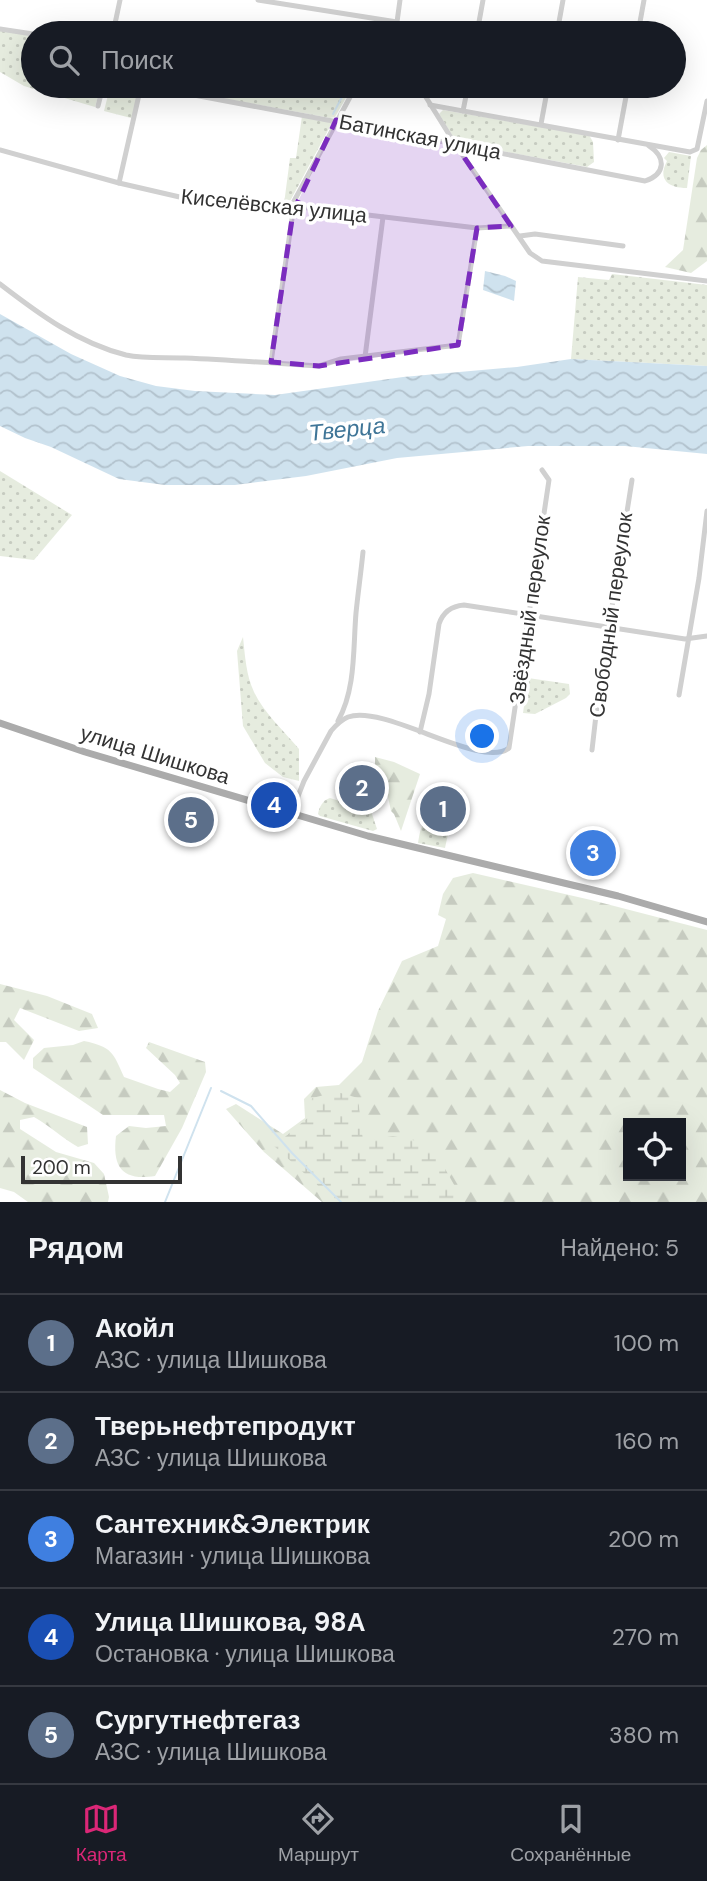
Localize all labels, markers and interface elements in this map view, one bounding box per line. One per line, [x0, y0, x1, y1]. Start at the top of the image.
search box [21, 21, 686, 98]
icon: search [45, 41, 83, 79]
text: Поиск [101, 43, 173, 77]
street label: Батинская улица [337, 108, 504, 166]
street label: Киселёвская улица [180, 182, 369, 230]
water label: Тверца [307, 410, 387, 448]
street label: Свободный переулок [583, 510, 639, 719]
street label: Звёздный переулок [503, 513, 557, 706]
street label: улица Шишкова [77, 719, 233, 791]
your location [465, 719, 499, 753]
pin: 2 [339, 762, 385, 814]
pin: 4 [251, 779, 297, 831]
pin: 1 [420, 783, 466, 835]
pin: 5 [168, 794, 214, 846]
pin: 3 [570, 827, 616, 879]
map controls [623, 1118, 686, 1181]
button: locate [623, 1118, 686, 1181]
scale bar [21, 1153, 182, 1185]
text: 200 m [32, 1155, 91, 1180]
text: Рядом [28, 1228, 124, 1267]
text: Найдено: 5 [560, 1233, 679, 1263]
text: Акойл [95, 1311, 175, 1345]
text: 1 [47, 1328, 55, 1358]
text: 100 m [614, 1328, 679, 1358]
text: АЗС · улица Шишкова [95, 1345, 327, 1375]
text: Тверьнефтепродукт [95, 1409, 356, 1443]
text: 2 [44, 1426, 58, 1456]
text: 160 m [615, 1426, 679, 1456]
text: АЗС · улица Шишкова [95, 1443, 327, 1473]
text: Сантехник&Электрик [95, 1507, 370, 1541]
text: 3 [44, 1524, 58, 1554]
text: 200 m [608, 1524, 679, 1554]
text: Магазин · улица Шишкова [95, 1541, 370, 1571]
text: Улица Шишкова, 98А [95, 1605, 365, 1639]
text: 4 [44, 1622, 58, 1652]
text: 270 m [612, 1622, 679, 1652]
text: Остановка · улица Шишкова [95, 1639, 395, 1669]
text: Сургутнефтегаз [95, 1703, 300, 1737]
text: 5 [44, 1720, 58, 1750]
text: 380 m [609, 1720, 679, 1750]
text: АЗС · улица Шишкова [95, 1737, 327, 1767]
tab: Карта [76, 1800, 127, 1867]
tab: Маршрут [278, 1800, 359, 1867]
tab: Сохранённые [510, 1800, 631, 1867]

